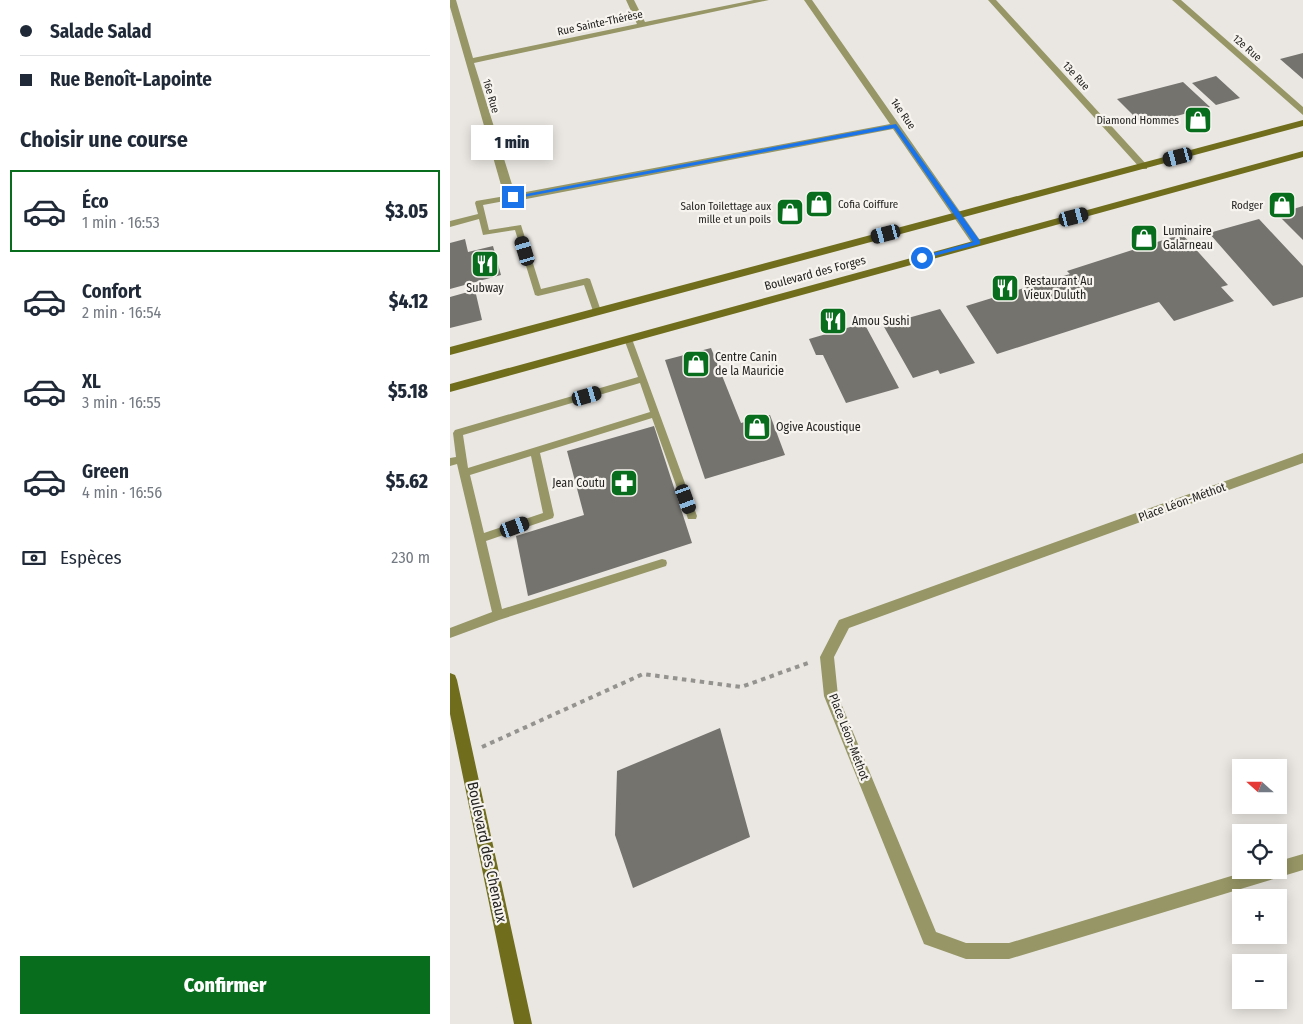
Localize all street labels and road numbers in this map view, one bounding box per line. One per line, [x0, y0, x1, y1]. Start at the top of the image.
street label: Rue Sainte-Thérèse [556, 8, 644, 38]
street label: 12e Rue [1230, 32, 1264, 64]
street label: 13e Rue [1060, 59, 1092, 93]
street label: 16e Rue [480, 77, 502, 115]
street label: 14e Rue [888, 96, 918, 132]
street label: Boulevard des Forges [763, 253, 867, 293]
street label: Place Léon-Méthot [1136, 480, 1228, 524]
street label: Place Léon-Méthot [826, 692, 872, 782]
street label: Boulevard des Chenaux [463, 780, 511, 924]

